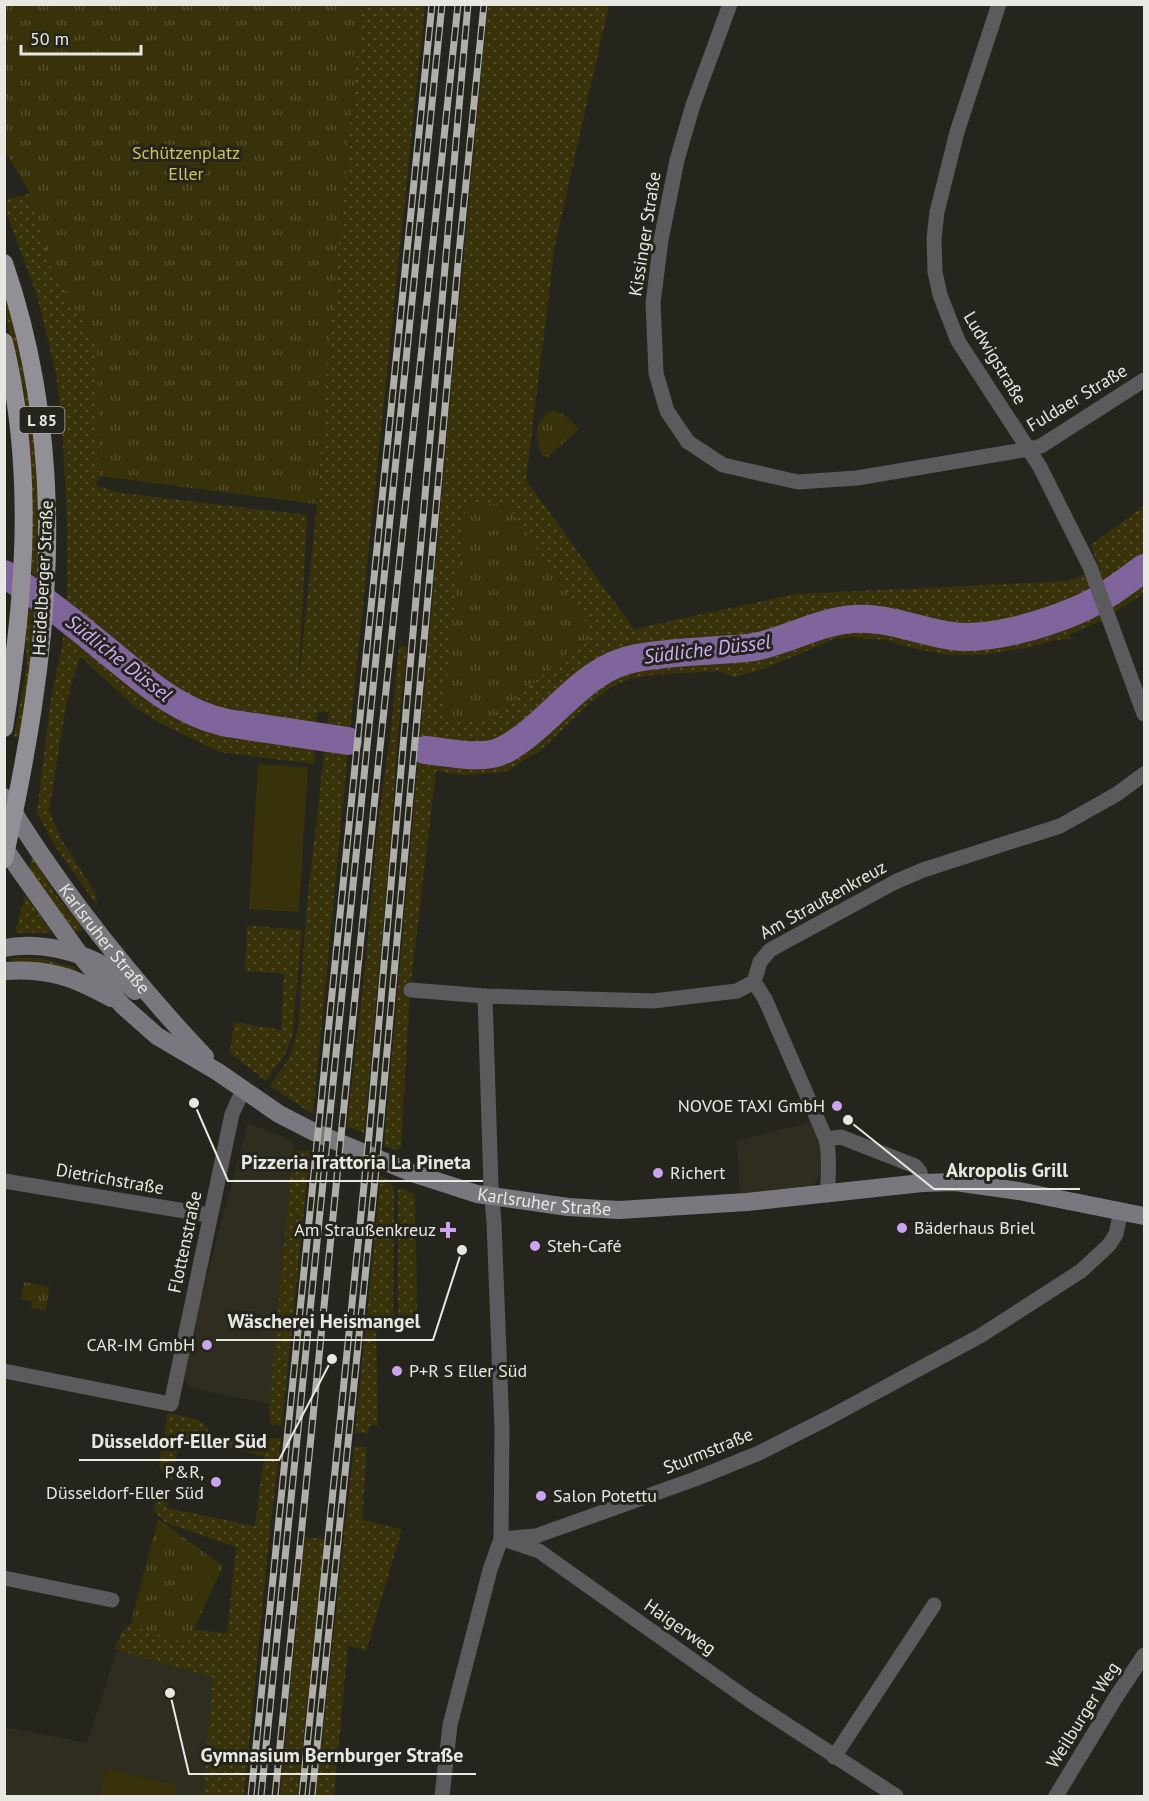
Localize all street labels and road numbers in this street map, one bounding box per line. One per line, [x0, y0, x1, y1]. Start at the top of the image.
street label: Kissinger Straße [623, 170, 666, 298]
street label: Ludwigstraße [959, 307, 1032, 408]
street label: Fuldaer Straße [1022, 358, 1131, 437]
road number: L 85 [20, 407, 64, 433]
street label: Heidelberger Straße [27, 500, 58, 656]
street label: Am Straußenkreuz [755, 855, 890, 944]
street label: Karlsruher Straße [54, 879, 155, 999]
street label: Dietrichstraße [54, 1158, 166, 1199]
street label: Karlsruher Straße [476, 1182, 612, 1221]
street label: Flottenstraße [162, 1189, 207, 1295]
street label: Sturmstraße [660, 1422, 756, 1479]
street label: Haigerweg [640, 1594, 721, 1660]
street label: Weilburger Weg [1041, 1657, 1124, 1772]

